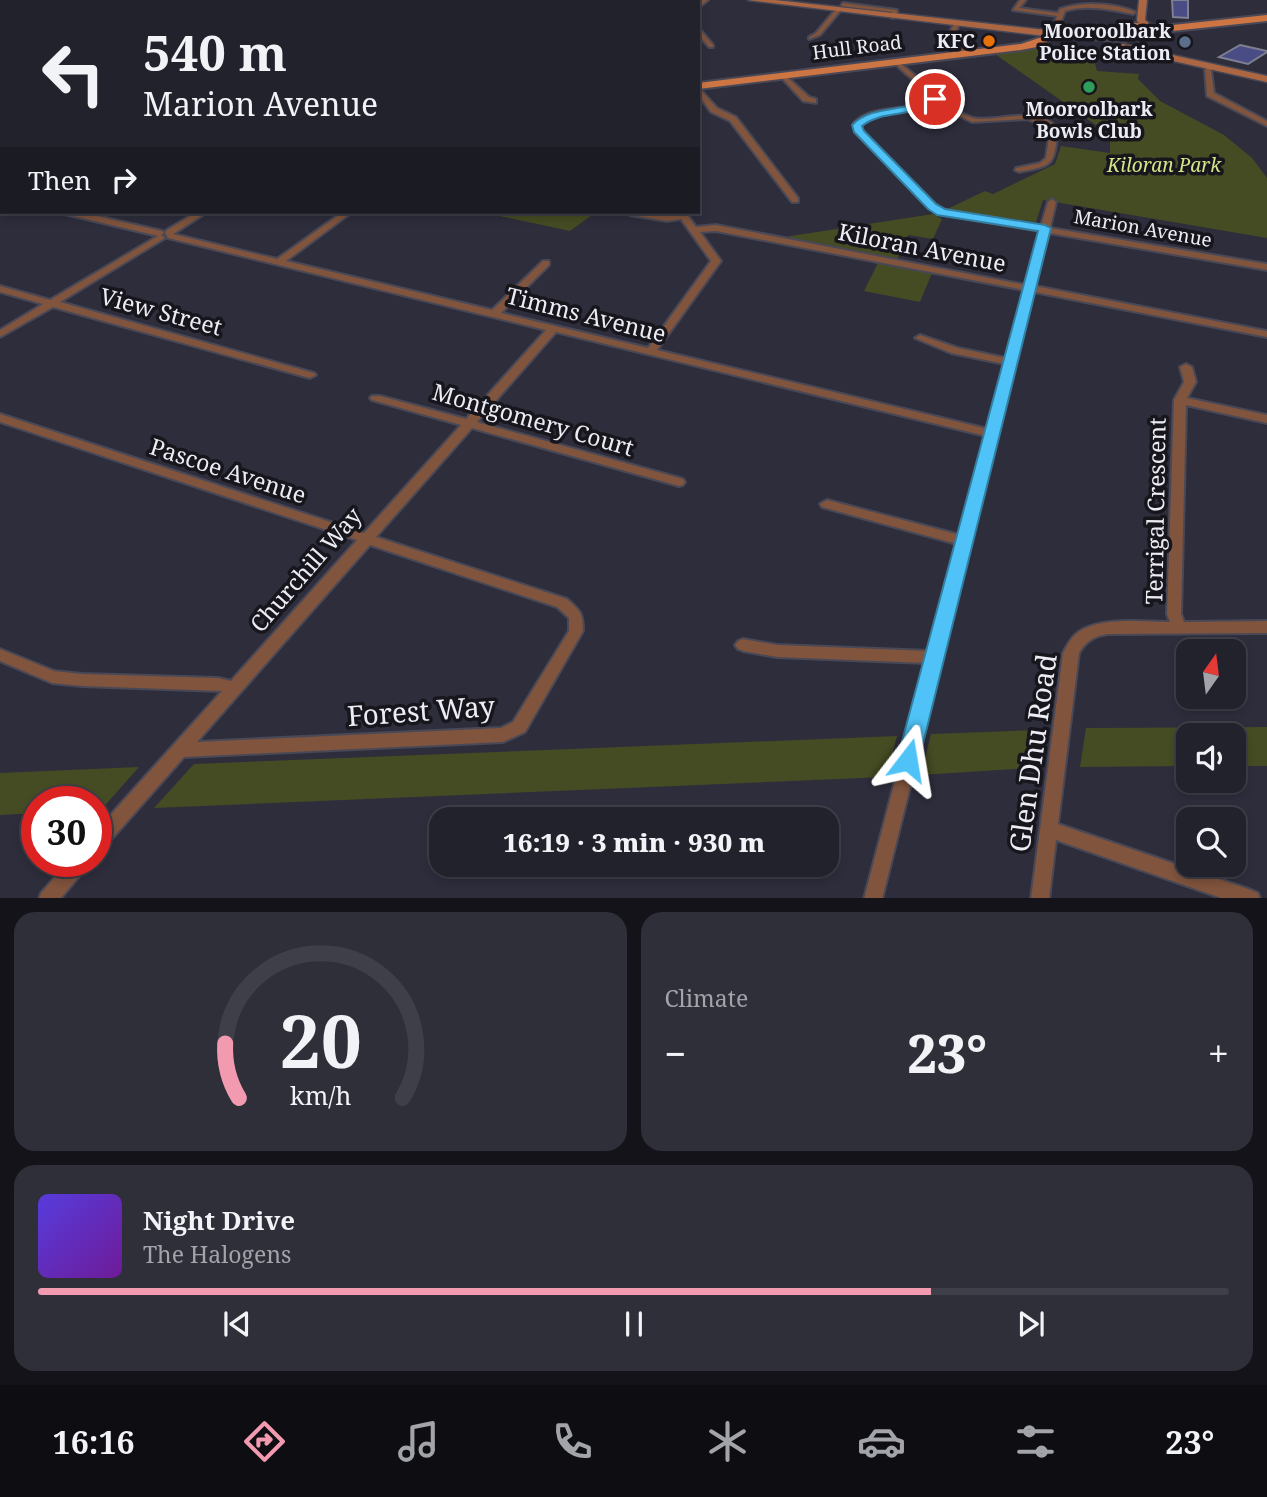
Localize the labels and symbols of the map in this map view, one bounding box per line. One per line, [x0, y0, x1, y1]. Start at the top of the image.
place label: Mooroolbark Police Station [1039, 18, 1172, 66]
place label: KFC [937, 28, 975, 54]
street label: Hull Road [811, 29, 903, 65]
marker: KFC [981, 33, 997, 49]
marker: Mooroolbark Police Station [1177, 34, 1193, 50]
pin [905, 69, 965, 129]
marker: Mooroolbark Bowls Club [1081, 79, 1097, 95]
place label: Mooroolbark Bowls Club [1025, 96, 1153, 144]
park label: Kiloran Park [1106, 152, 1222, 178]
street label: Marion Avenue [1072, 203, 1214, 253]
street label: Kiloran Avenue [836, 215, 1009, 279]
street label: View Street [97, 279, 226, 343]
street label: Timms Avenue [503, 279, 669, 349]
street label: Montgomery Court [429, 375, 638, 463]
street label: Terrigal Crescent [1137, 417, 1173, 605]
street label: Pascoe Avenue [146, 430, 310, 510]
street label: Churchill Way [242, 500, 368, 639]
north arrow [1176, 639, 1246, 709]
street label: Glen Dhu Road [999, 651, 1065, 854]
street label: Forest Way [346, 686, 496, 734]
position arrow [871, 723, 945, 797]
speed limit sign: 30 [21, 786, 112, 877]

